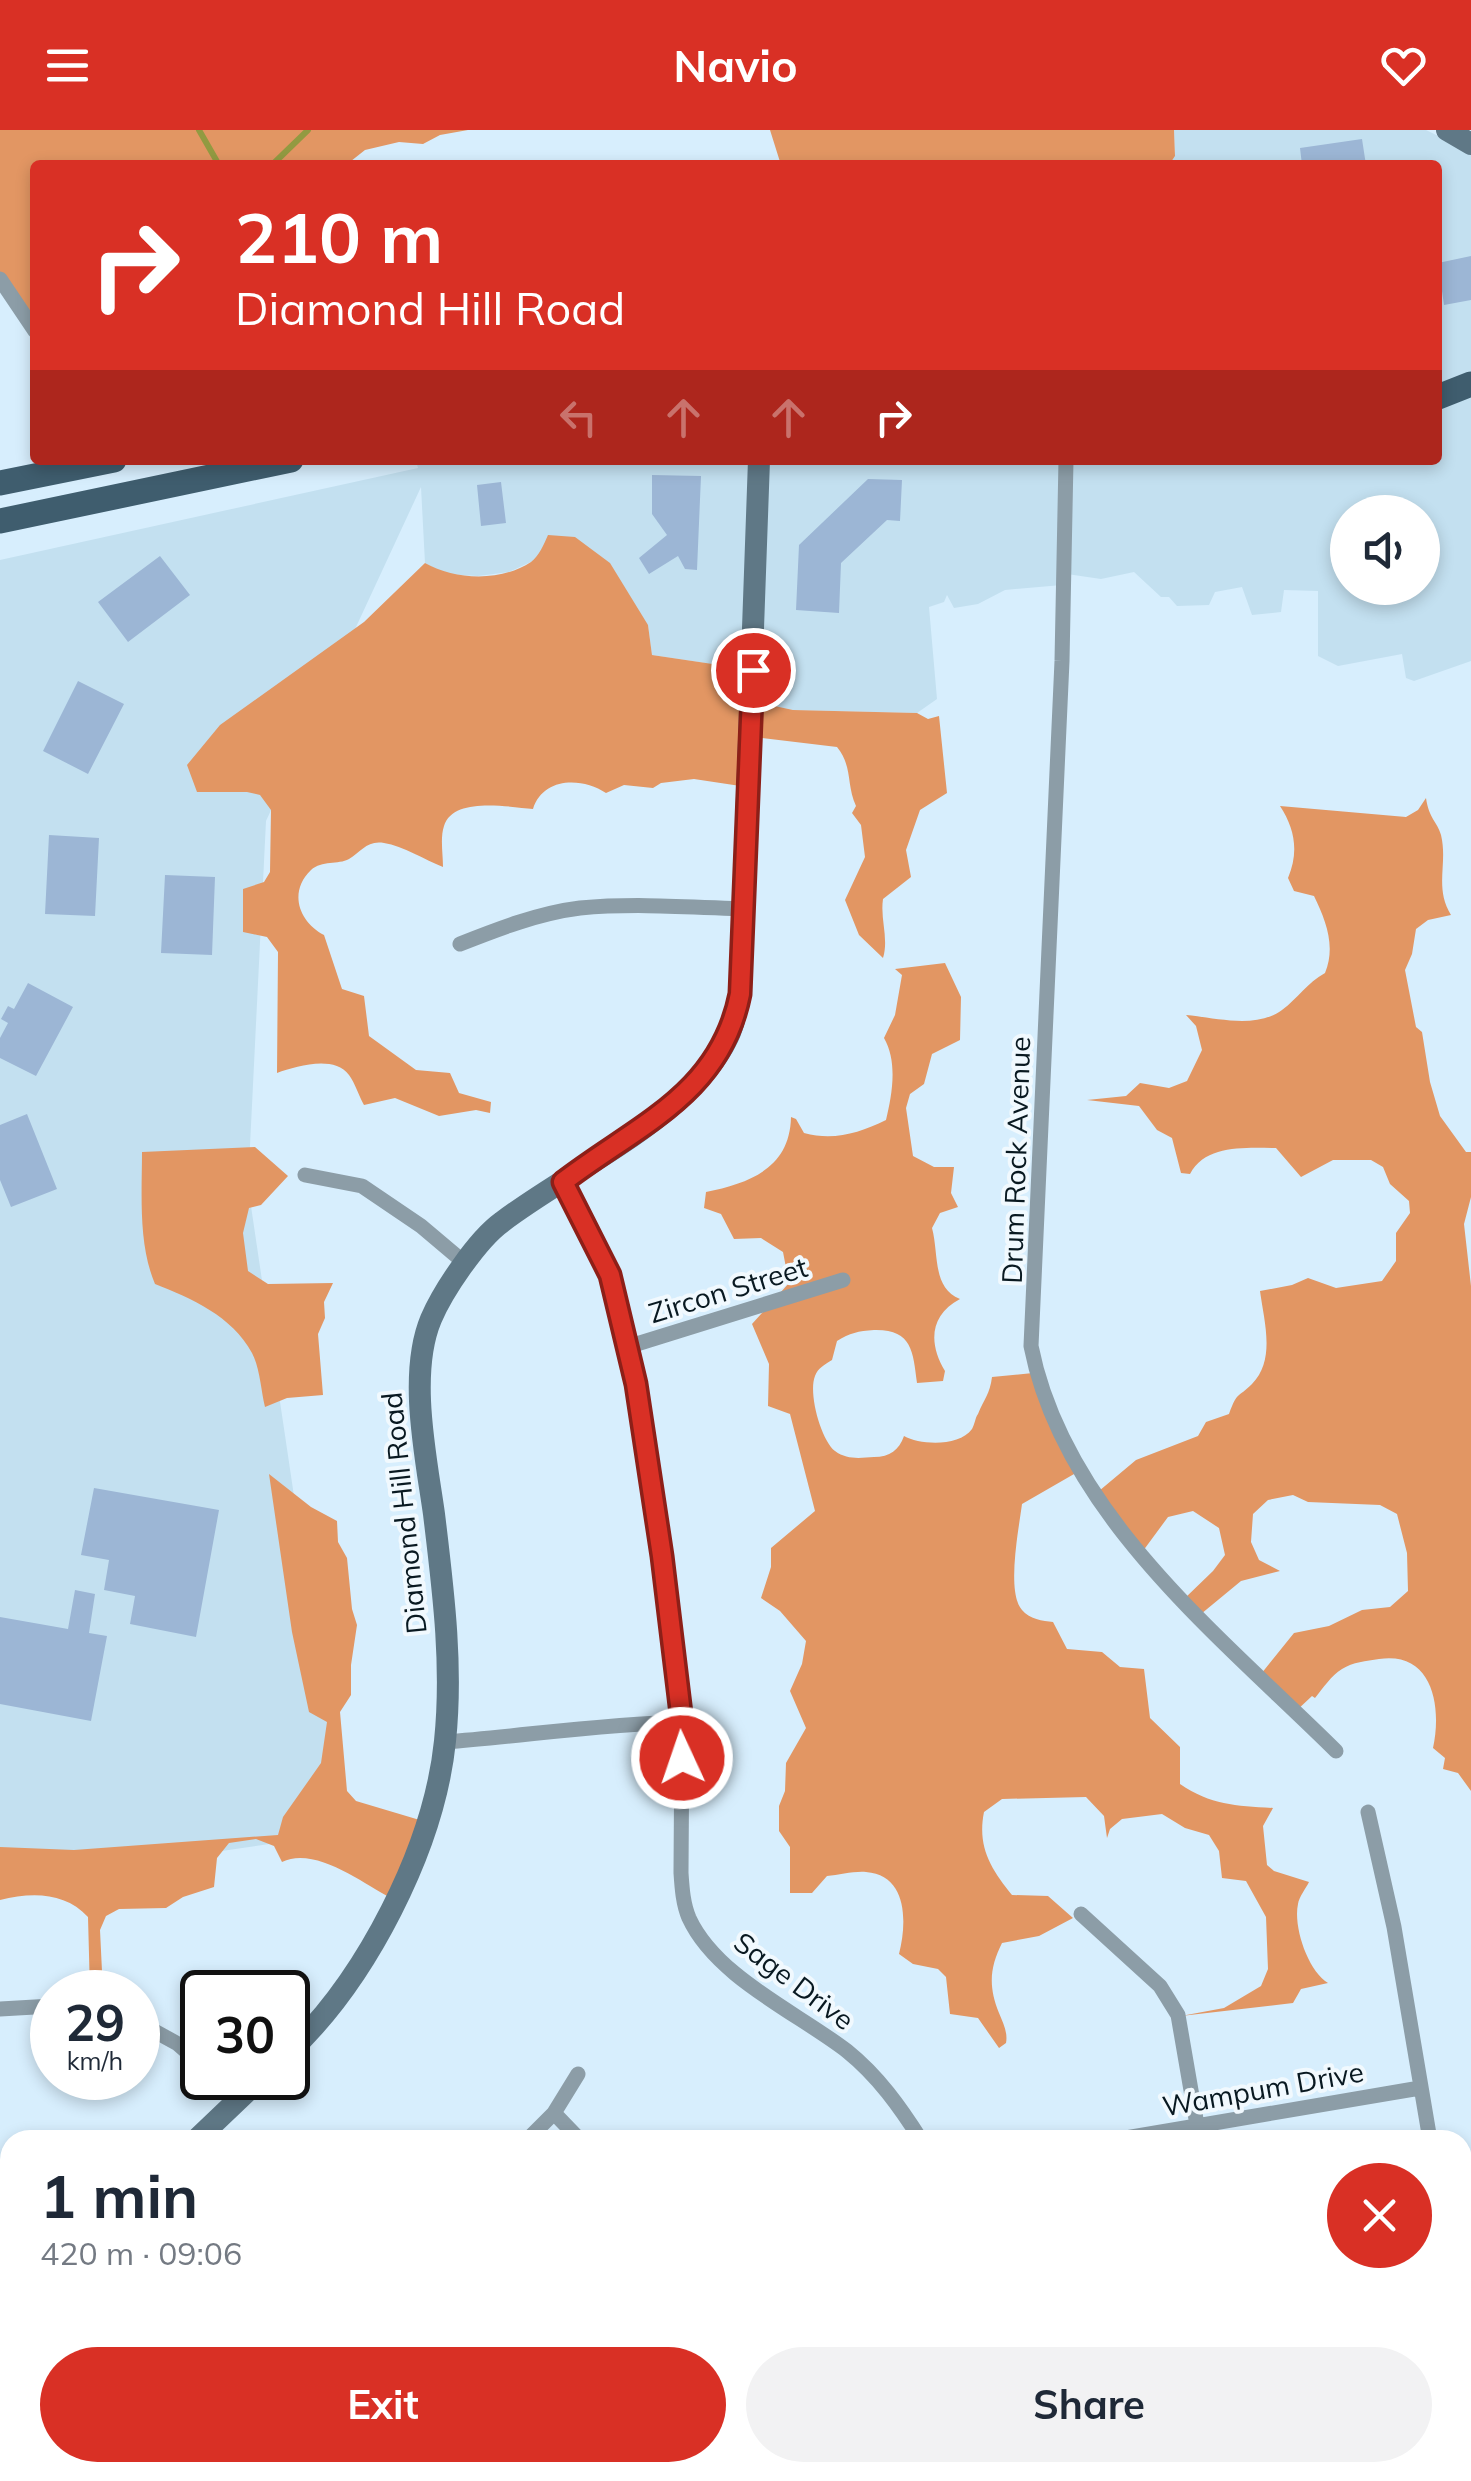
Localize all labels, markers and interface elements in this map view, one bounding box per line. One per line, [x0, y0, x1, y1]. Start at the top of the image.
text: Navio [673, 37, 798, 93]
icon: menu [40, 38, 95, 93]
icon: heart [1376, 38, 1431, 93]
text: 210 m [235, 193, 443, 281]
icon: right [70, 200, 200, 330]
text: Diamond Hill Road [235, 280, 625, 336]
icon: left [551, 390, 606, 445]
icon: ahead [656, 390, 711, 445]
icon: ahead [761, 390, 816, 445]
icon: right [866, 390, 921, 445]
map controls [1330, 495, 1440, 605]
button: sound [1330, 495, 1440, 605]
pin [711, 628, 796, 713]
icon: arrive [726, 643, 781, 698]
street label: Drum Rock Avenue [994, 1036, 1037, 1284]
street label: Zircon Street [644, 1249, 812, 1330]
street label: Diamond Hill Road [373, 1390, 434, 1636]
position arrow [630, 1706, 734, 1810]
street label: Sage Drive [727, 1924, 861, 2037]
speed limit sign: 30 [180, 1970, 310, 2100]
text: 29 [65, 1991, 125, 2054]
text: km/h [67, 2045, 123, 2076]
street label: Wampum Drive [1160, 2054, 1366, 2123]
text: 1 min [40, 2158, 198, 2233]
button: close [1327, 2163, 1432, 2268]
text: 420 m · 09:06 [40, 2233, 242, 2273]
button: Exit [40, 2347, 726, 2462]
button: Share [746, 2347, 1432, 2462]

